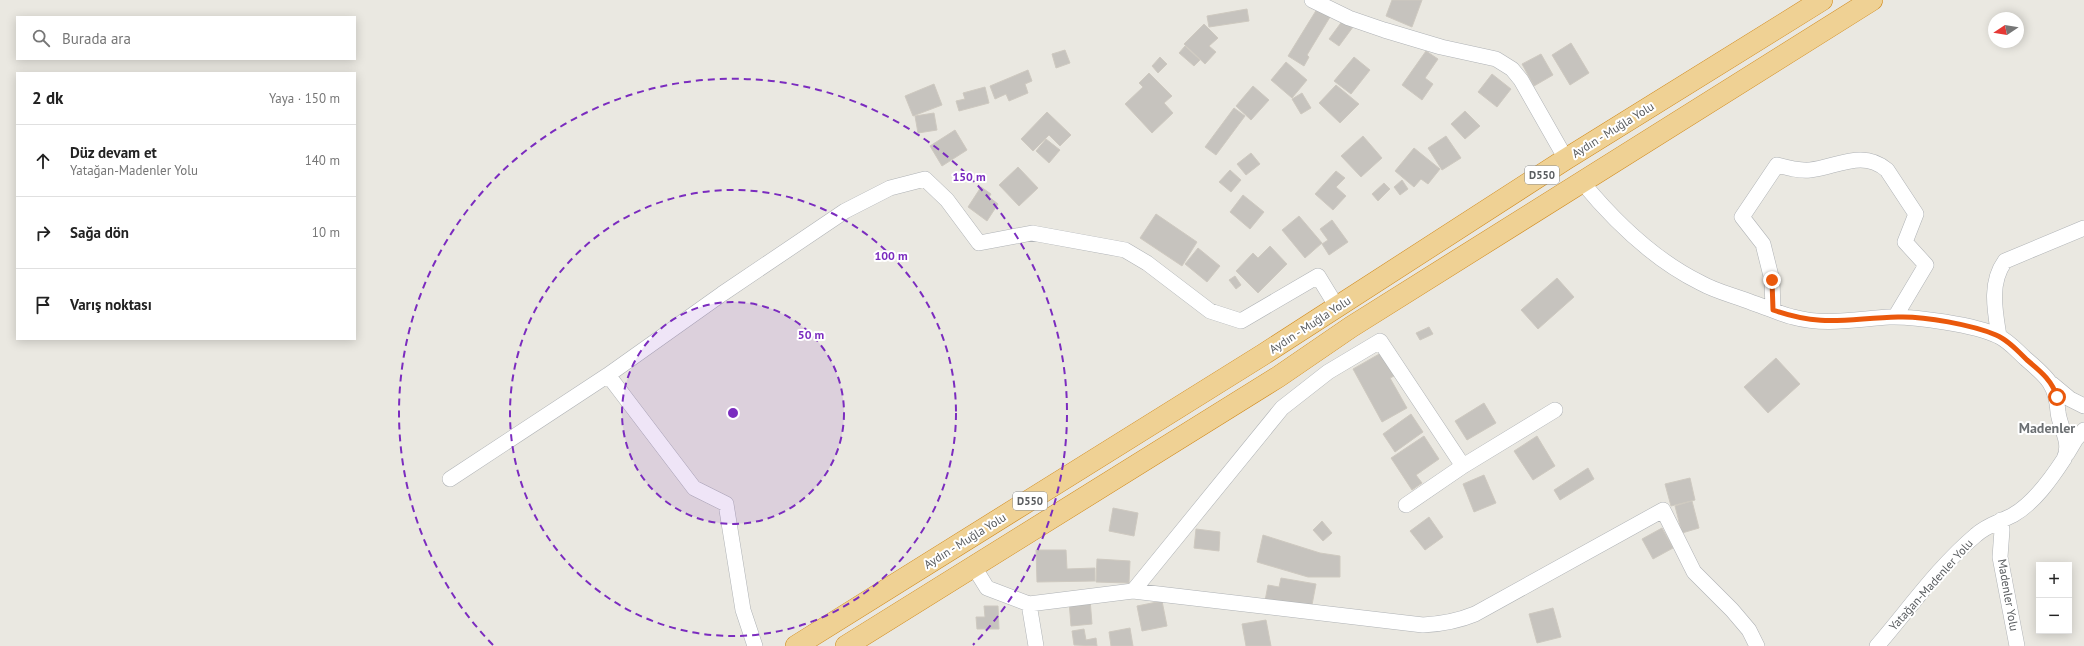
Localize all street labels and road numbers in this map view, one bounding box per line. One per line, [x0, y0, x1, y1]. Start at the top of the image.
street label: Aydın - Muğla Yolu [1569, 98, 1657, 161]
road number: D550 [1525, 166, 1559, 184]
street label: Aydın - Muğla Yolu [1266, 293, 1353, 356]
road number: D550 [1013, 492, 1047, 510]
street label: Aydın - Muğla Yolu [921, 509, 1009, 572]
street label: Yatağan-Madenler Yolu [1885, 536, 1976, 634]
street label: Madenler Yolu [1995, 558, 2022, 632]

